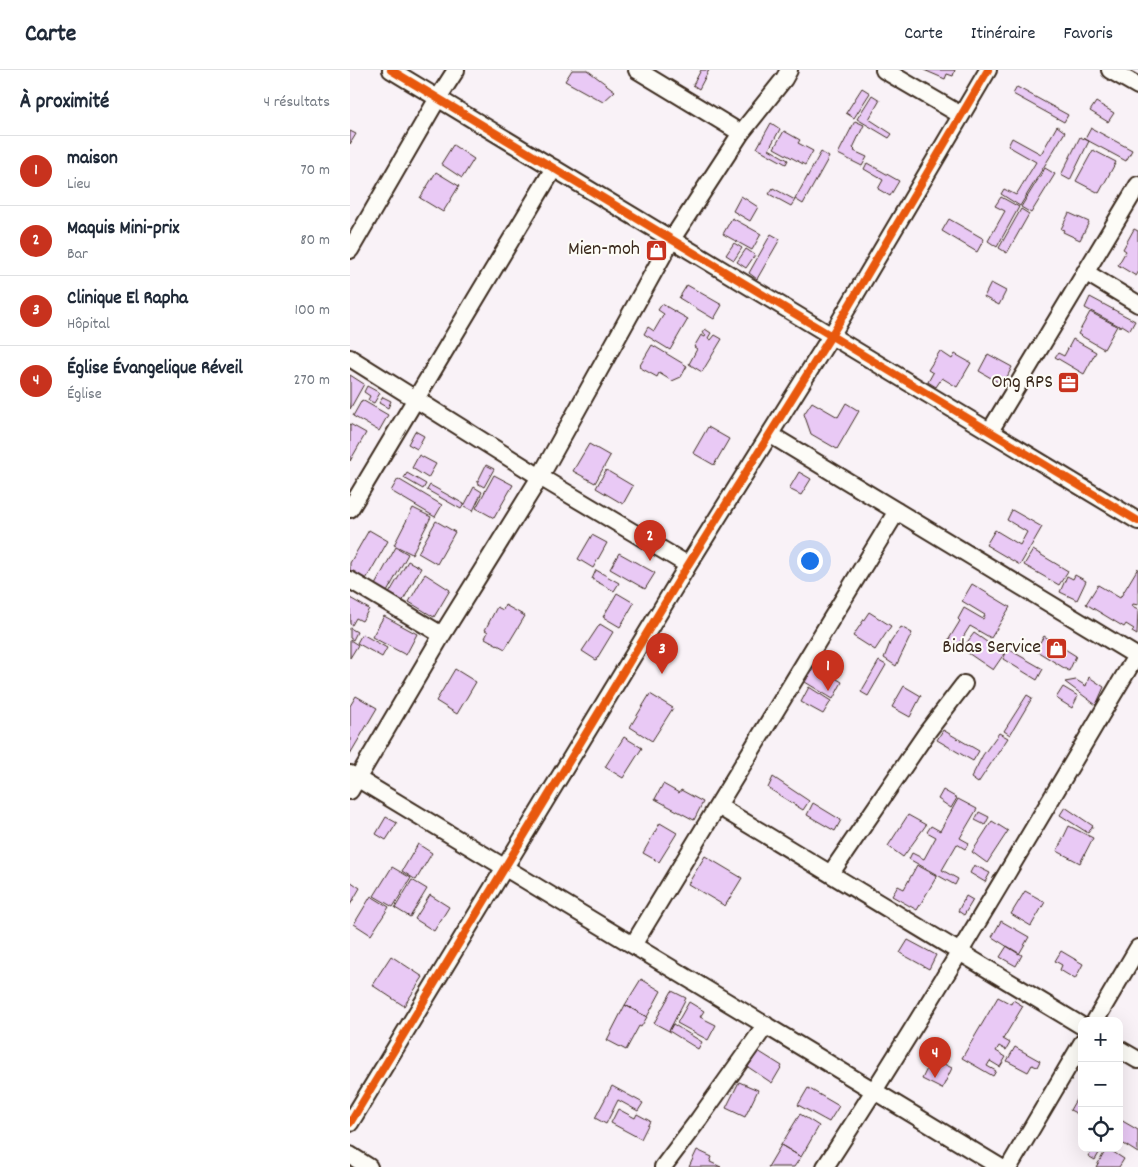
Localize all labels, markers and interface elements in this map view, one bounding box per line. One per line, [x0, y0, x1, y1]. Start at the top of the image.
text: Carte [25, 18, 76, 52]
text: Carte [904, 22, 943, 47]
text: Itinéraire [971, 22, 1035, 47]
text: Favoris [1063, 22, 1113, 47]
text: À proximité [20, 88, 109, 118]
text: 4 résultats [263, 91, 330, 114]
text: maison [67, 146, 118, 173]
text: 1 [34, 159, 38, 182]
text: 70 m [300, 159, 330, 182]
text: Lieu [67, 173, 90, 196]
text: Maquis Mini-prix [67, 216, 179, 243]
text: 2 [33, 229, 40, 252]
text: 80 m [300, 229, 330, 252]
place label: Mien-moh [568, 236, 640, 264]
shop icon: Mien-moh [644, 238, 668, 262]
text: Bar [67, 243, 88, 266]
text: Clinique El Rapha [67, 286, 188, 313]
text: 3 [32, 299, 40, 322]
text: 100 m [294, 299, 330, 322]
text: Hôpital [67, 313, 110, 336]
text: Église Évangelique Réveil [67, 356, 243, 383]
text: 4 [33, 369, 39, 392]
text: 270 m [294, 369, 330, 392]
place label: Ong RPS [991, 369, 1053, 397]
office icon: Ong RPS [1057, 371, 1081, 395]
text: Église [67, 383, 102, 406]
pin: 2 [634, 520, 666, 561]
your location [797, 548, 823, 574]
pin: 3 [646, 633, 678, 674]
place label: Bidas Service [942, 634, 1041, 662]
shop icon: Bidas Service [1045, 636, 1069, 660]
pin: 1 [812, 650, 844, 691]
map controls [1078, 1017, 1123, 1152]
button: + [1078, 1017, 1123, 1062]
pin: 4 [919, 1037, 951, 1078]
button: − [1078, 1062, 1123, 1107]
button: locate [1078, 1107, 1123, 1152]

